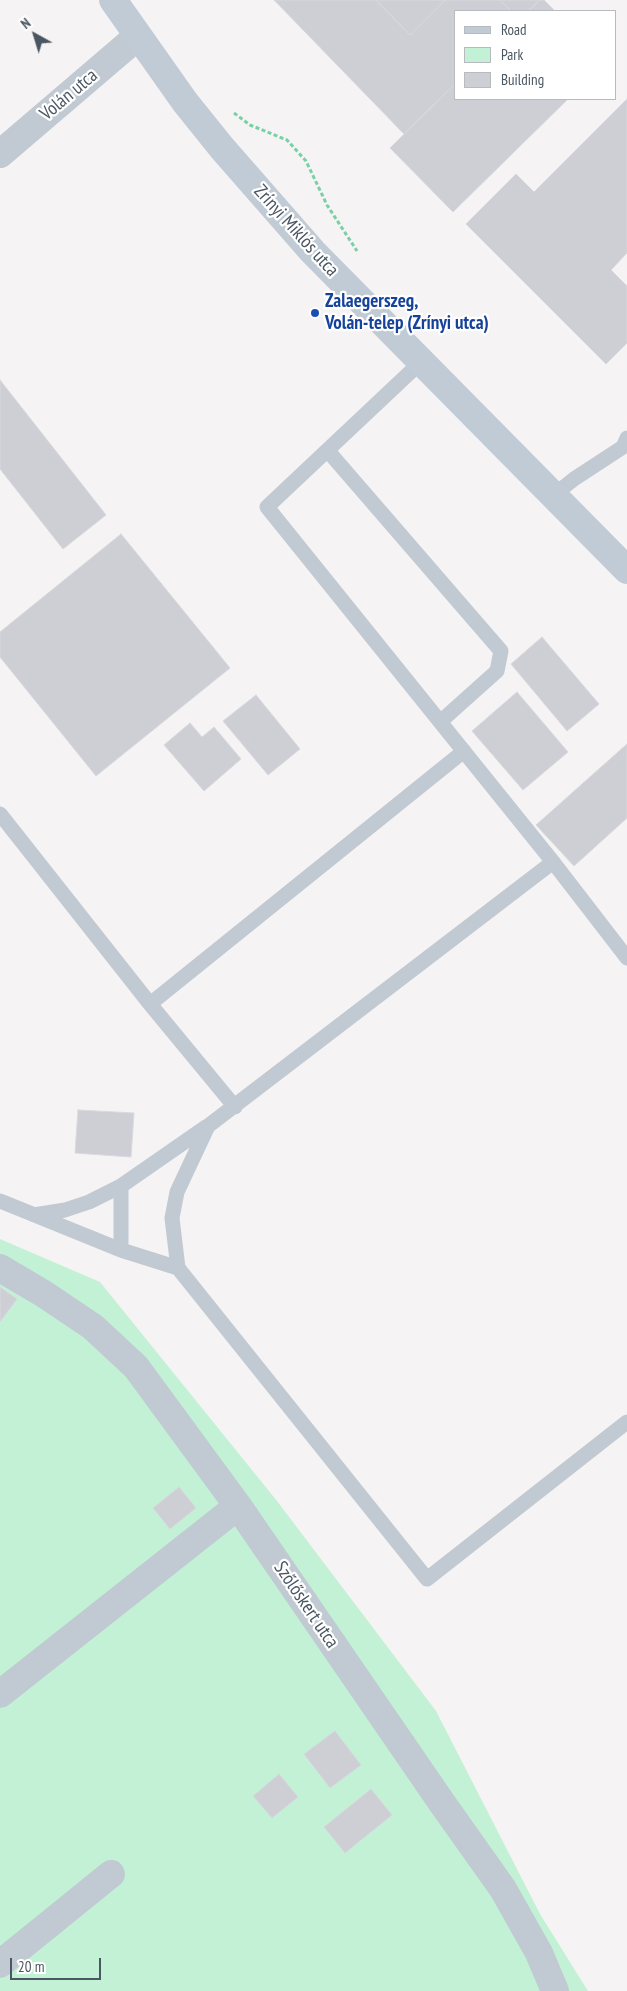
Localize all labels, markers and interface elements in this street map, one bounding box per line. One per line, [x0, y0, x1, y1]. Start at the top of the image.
north arrow [10, 10, 60, 60]
legend [454, 10, 617, 100]
text: N [17, 14, 34, 33]
text: Road [501, 20, 527, 39]
text: Park [501, 45, 523, 64]
street label: Volán utca [36, 64, 102, 126]
text: Building [501, 70, 544, 89]
street label: Zrínyi Miklós utca [249, 181, 343, 281]
place label: Zalaegerszeg, Volán-telep (Zrínyi utca) [325, 291, 489, 335]
marker: Zalaegerszeg, Volán-telep (Zrínyi utca) [309, 307, 321, 319]
street label: Szőlőskert utca [269, 1557, 343, 1653]
scale bar [12, 1948, 104, 1980]
text: 20 m [18, 1957, 44, 1976]

